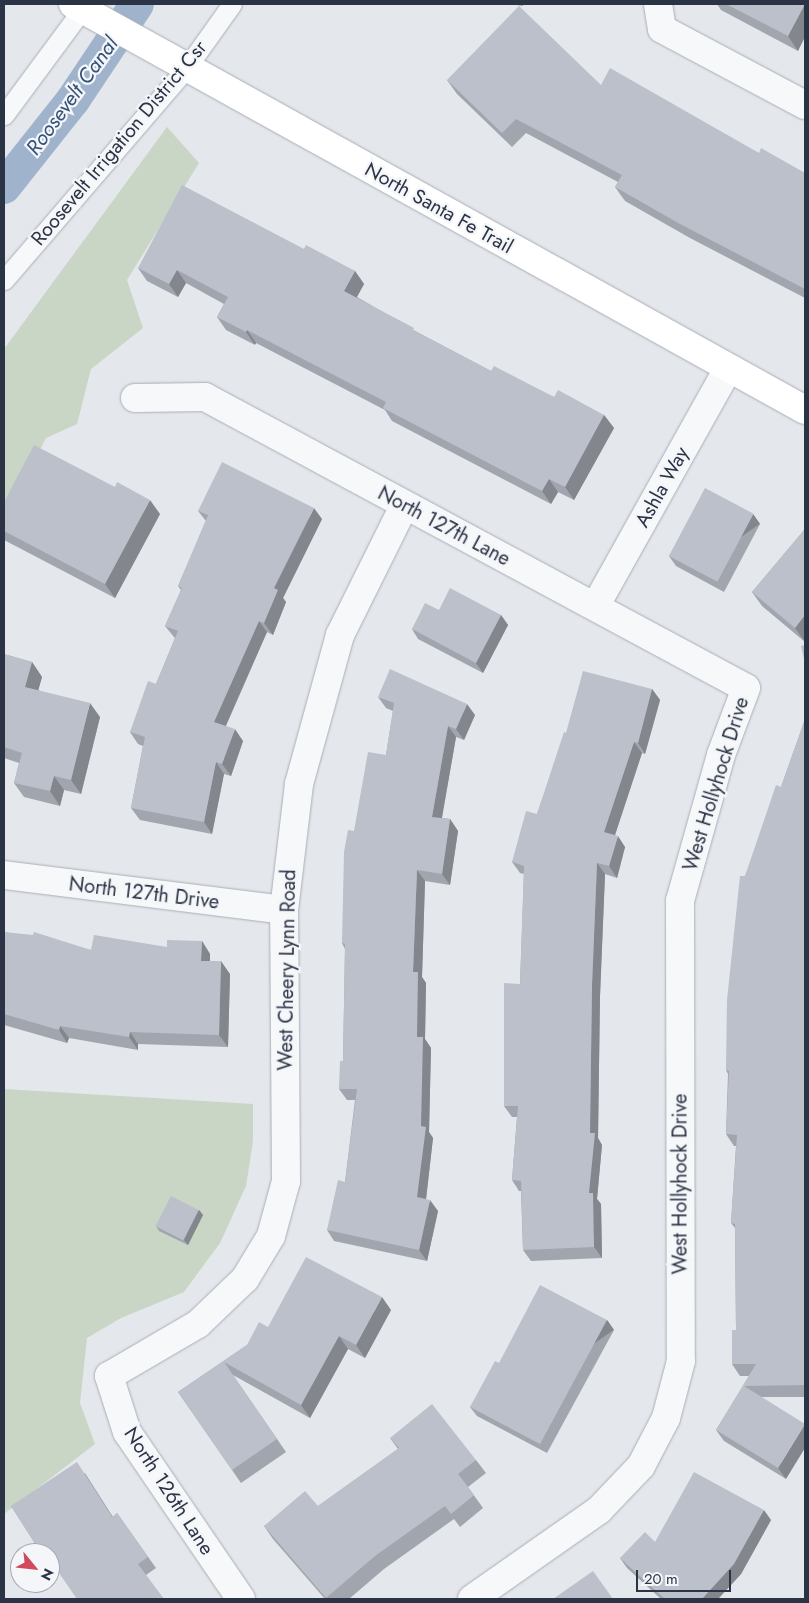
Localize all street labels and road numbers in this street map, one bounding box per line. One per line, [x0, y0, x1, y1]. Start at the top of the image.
street label: Roosevelt Irrigation District Csr [26, 36, 212, 250]
street label: North Santa Fe Trail [361, 157, 517, 259]
street label: Ashla Way [630, 443, 694, 531]
street label: North 127th Lane [374, 481, 514, 571]
street label: West Hollyhock Drive [678, 694, 754, 874]
street label: West Cheery Lynn Road [273, 869, 301, 1071]
street label: North 127th Drive [67, 872, 221, 914]
street label: West Hollyhock Drive [668, 1094, 692, 1274]
street label: North 126th Lane [119, 1423, 219, 1559]

